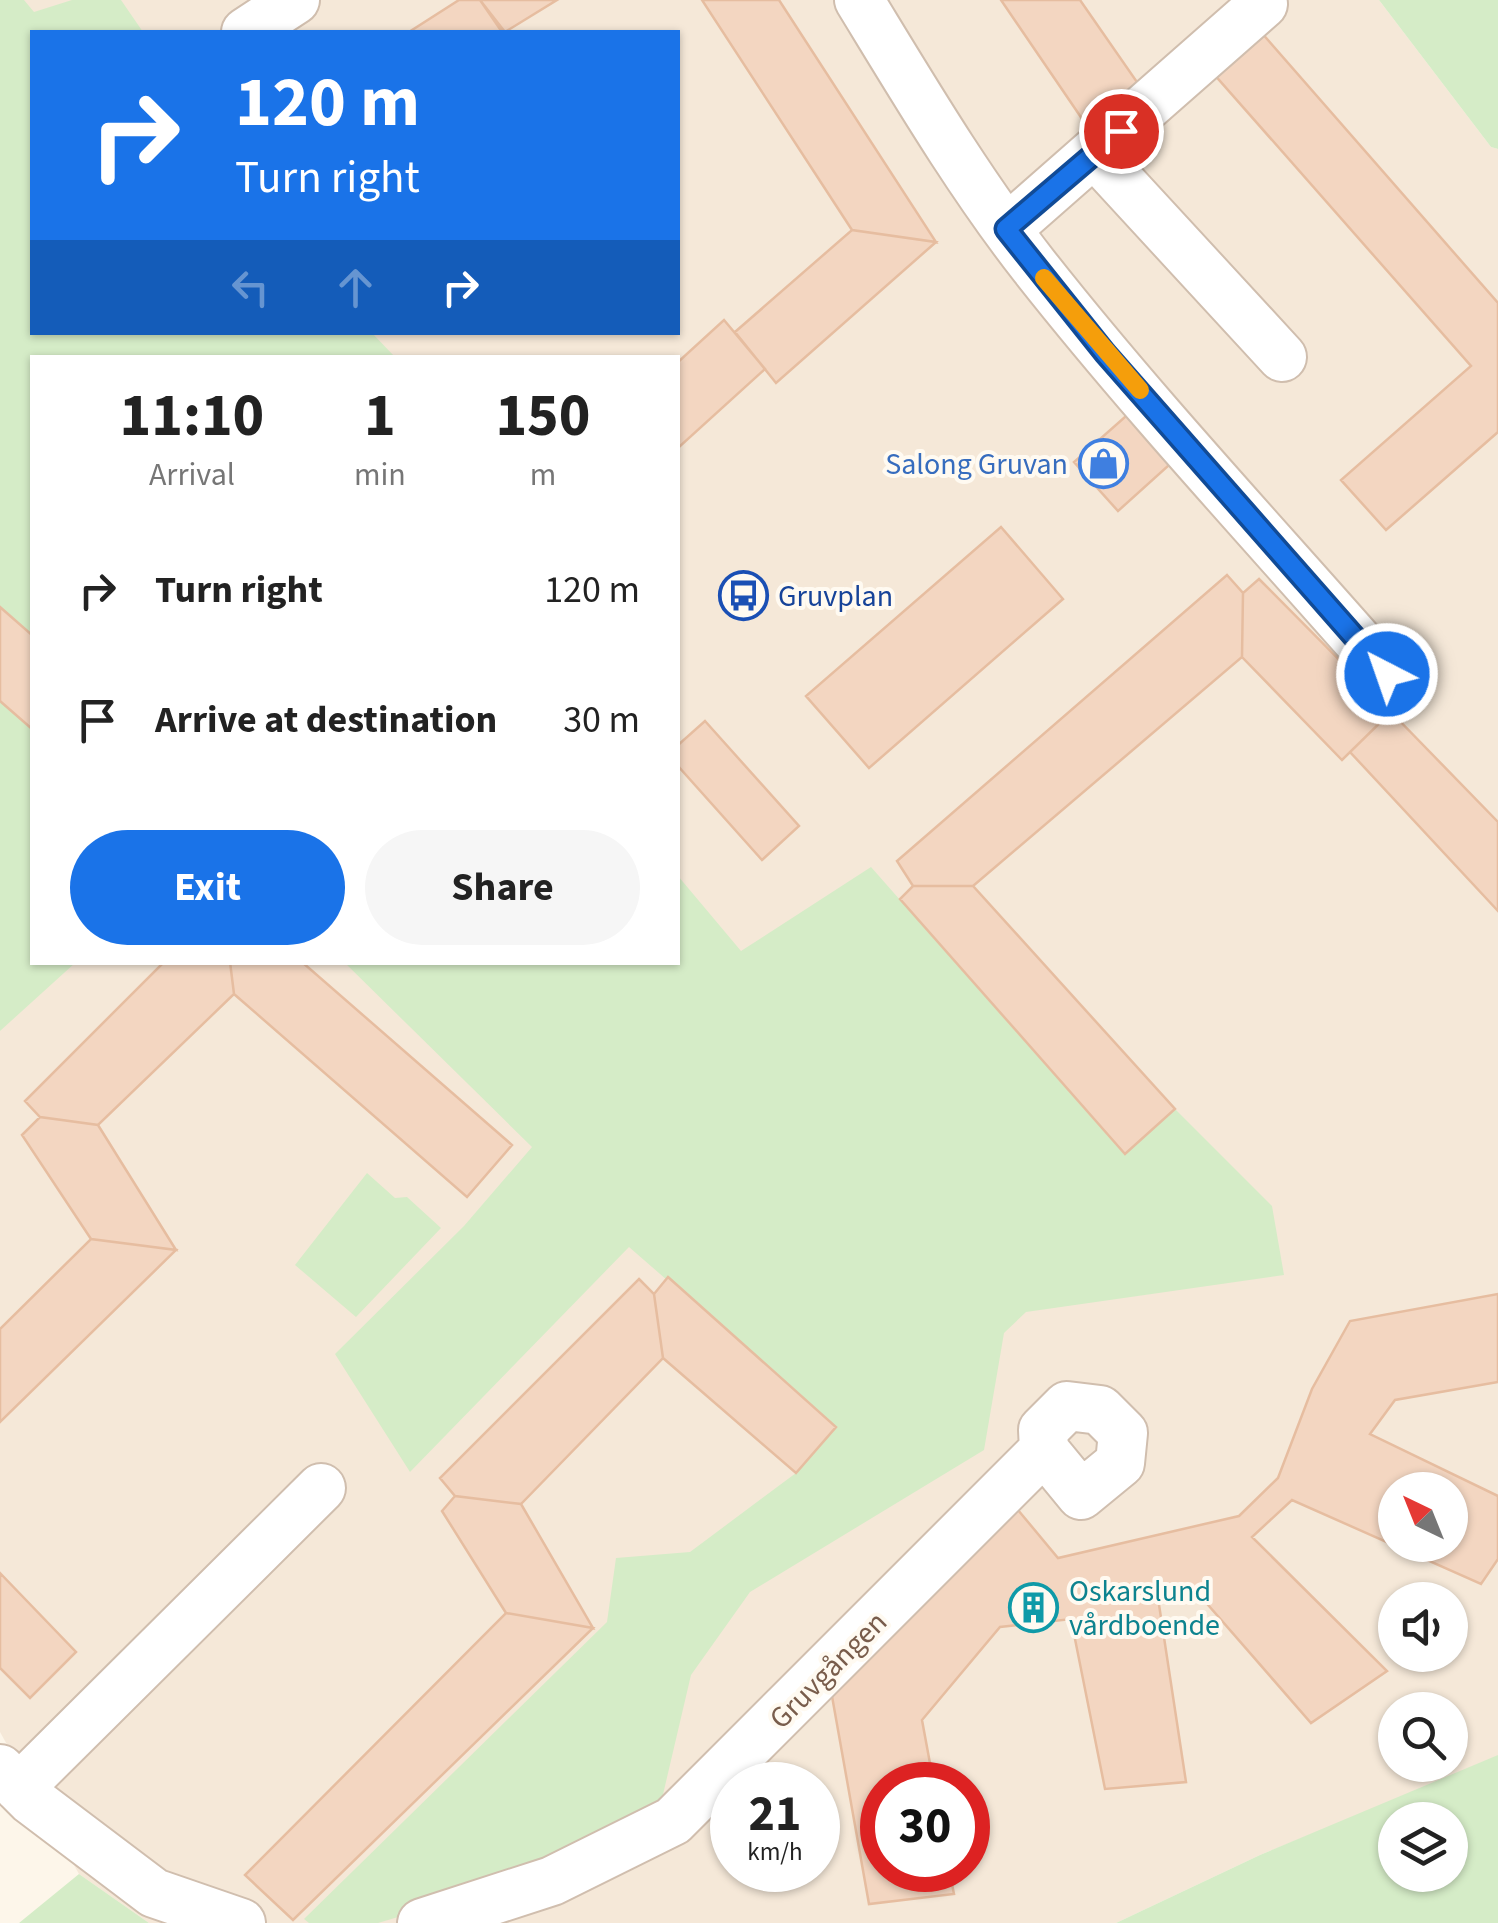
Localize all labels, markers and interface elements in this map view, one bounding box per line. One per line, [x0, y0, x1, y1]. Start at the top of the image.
text: 120 m [235, 53, 420, 153]
icon: right [70, 70, 200, 200]
pin [1079, 89, 1164, 174]
icon: arrive [1094, 104, 1149, 159]
text: Turn right [235, 146, 420, 210]
icon: left [223, 260, 278, 315]
icon: ahead [328, 260, 383, 315]
icon: right [433, 260, 488, 315]
text: 11:10 [120, 374, 264, 459]
text: 1 [364, 374, 396, 459]
text: 150 [495, 374, 590, 459]
shop icon: Salong Gruvan [1077, 438, 1129, 490]
place label: Salong Gruvan [885, 443, 1068, 486]
text: Arrival [149, 452, 235, 498]
text: min [354, 452, 406, 498]
text: m [530, 452, 556, 498]
icon: right [70, 563, 125, 618]
text: Turn right [155, 563, 323, 617]
text: 120 m [544, 563, 640, 617]
bus stop icon: Gruvplan [717, 570, 769, 622]
place label: Gruvplan [778, 575, 893, 618]
position arrow [1335, 622, 1439, 726]
icon: arrive [70, 693, 125, 748]
text: Arrive at destination [155, 693, 497, 747]
text: 30 m [563, 693, 640, 747]
button: Exit [70, 830, 345, 945]
button: Share [365, 830, 640, 945]
north arrow [1378, 1472, 1468, 1562]
map controls [1378, 1472, 1468, 1892]
place label: Oskarslund vårdboende [1069, 1570, 1220, 1647]
building icon: Oskarslund vårdboende [1008, 1582, 1060, 1634]
button: sound [1378, 1582, 1468, 1672]
street label: Gruvgången [760, 1602, 897, 1739]
button: search [1378, 1692, 1468, 1782]
speed limit sign: 30 [860, 1762, 990, 1892]
text: 21 [749, 1779, 801, 1850]
button: layers [1378, 1802, 1468, 1892]
text: km/h [747, 1834, 803, 1870]

